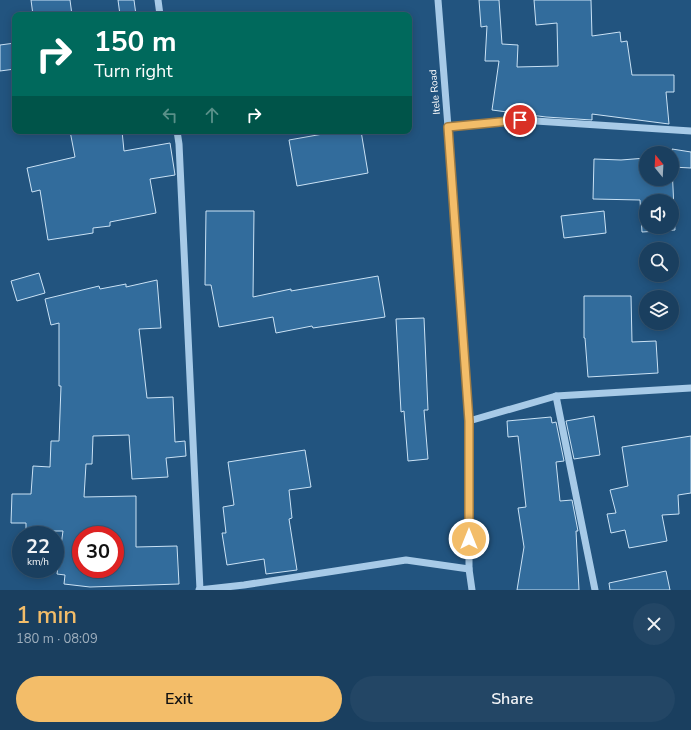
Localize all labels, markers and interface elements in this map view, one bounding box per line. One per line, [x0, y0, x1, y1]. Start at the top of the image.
text: 150 m [94, 23, 177, 61]
icon: right [28, 28, 80, 80]
text: Turn right [94, 59, 173, 83]
street label: Itele Road [426, 69, 444, 115]
pin [503, 103, 537, 137]
icon: left [159, 104, 181, 126]
icon: ahead [201, 104, 223, 126]
icon: right [243, 104, 265, 126]
icon: arrive [509, 109, 531, 131]
north arrow [639, 146, 679, 186]
map controls [639, 146, 679, 330]
button: sound [639, 194, 679, 234]
button: search [639, 242, 679, 282]
button: layers [639, 290, 679, 330]
position arrow [448, 518, 490, 560]
speed limit sign: 30 [72, 526, 124, 578]
text: 22 [26, 533, 50, 560]
text: km/h [27, 555, 49, 569]
text: 1 min [16, 599, 77, 631]
button: close [633, 603, 675, 645]
text: 180 m · 08:09 [16, 630, 98, 648]
button: Exit [16, 676, 342, 722]
button: Share [350, 676, 675, 722]

